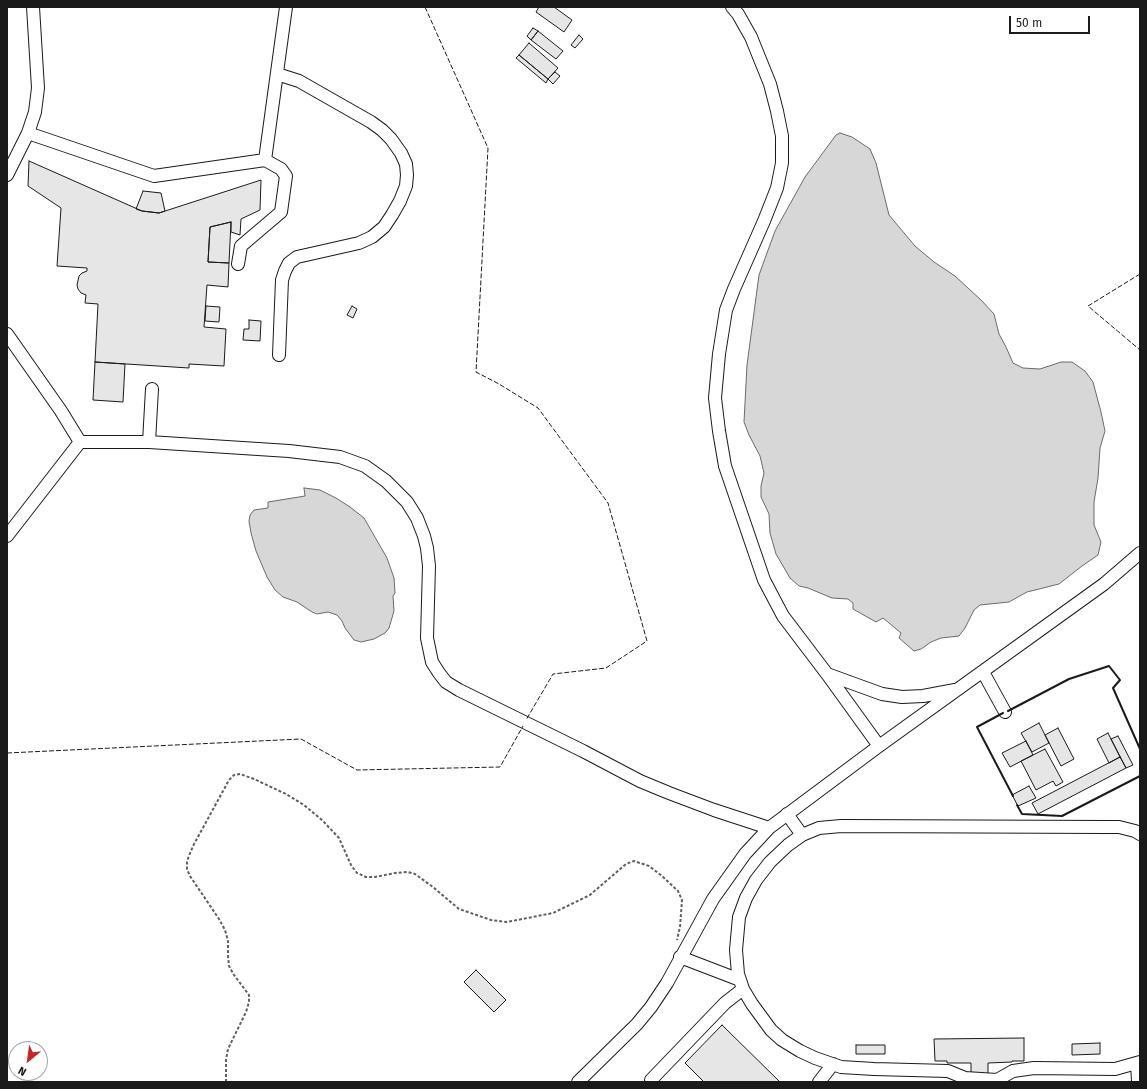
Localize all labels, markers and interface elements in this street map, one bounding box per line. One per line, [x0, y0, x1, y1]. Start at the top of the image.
scale bar [1011, 8, 1092, 34]
text: 50 m [1016, 16, 1042, 30]
north arrow [8, 1041, 48, 1081]
text: N [16, 1064, 29, 1079]

